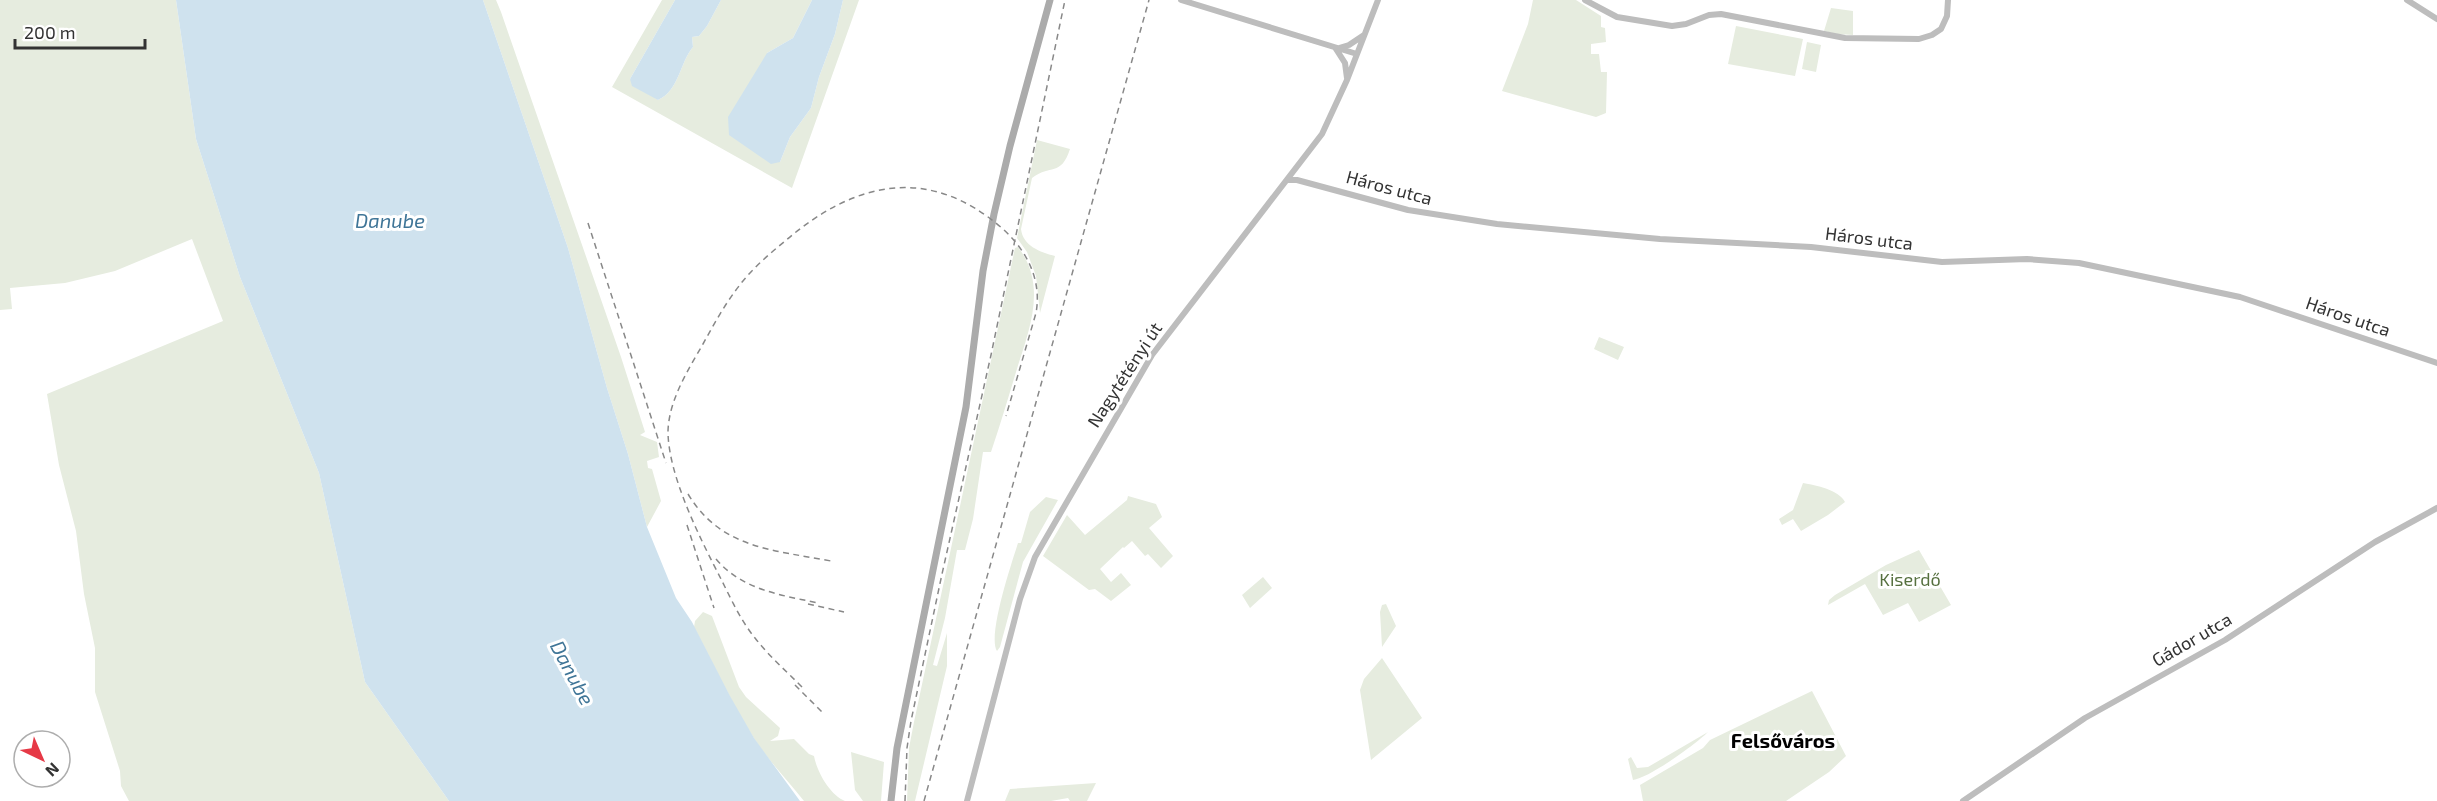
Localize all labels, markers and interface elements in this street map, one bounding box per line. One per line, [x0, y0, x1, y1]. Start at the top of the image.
scale bar [15, 12, 146, 50]
text: 200 m [24, 21, 76, 43]
street label: Háros utca [1344, 165, 1435, 209]
water label: Danube [355, 208, 425, 232]
street label: Háros utca [1824, 222, 1914, 254]
street label: Háros utca [2303, 291, 2394, 341]
street label: Nagytétényi út [1082, 318, 1166, 431]
park label: Kiserdő [1879, 568, 1941, 590]
street label: Gádor utca [2148, 608, 2235, 671]
water label: Danube [546, 636, 600, 709]
district label: Felsőváros [1731, 728, 1835, 752]
north arrow [12, 729, 72, 789]
text: N [42, 759, 64, 781]

